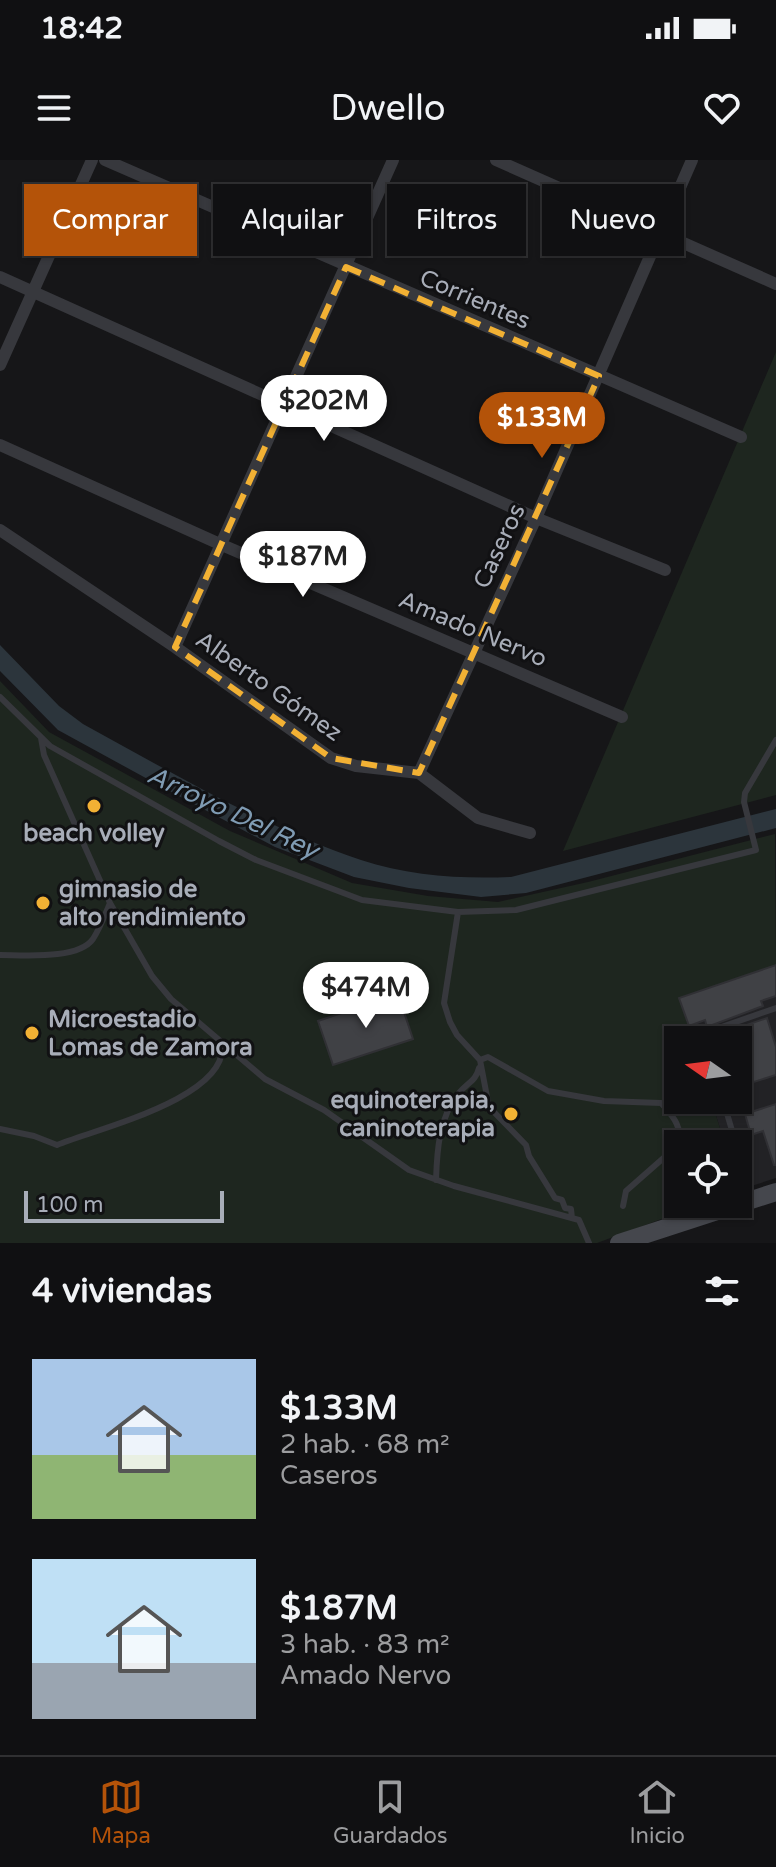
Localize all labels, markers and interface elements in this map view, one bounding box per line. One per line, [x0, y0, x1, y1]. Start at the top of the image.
text: 18:42 [40, 10, 123, 47]
icon: menu [32, 86, 76, 130]
icon: heart [700, 86, 744, 130]
text: Dwello [330, 87, 446, 130]
chip: Comprar [24, 184, 197, 256]
chip: Alquilar [213, 184, 371, 256]
chip: Filtros [387, 184, 526, 256]
chip: Nuevo [542, 184, 684, 256]
street label: Corrientes [415, 263, 534, 336]
pin: $202M [268, 375, 380, 443]
text: $202M [279, 385, 369, 416]
pin: $133M [486, 392, 598, 460]
text: $133M [497, 402, 587, 433]
street label: Caseros [467, 499, 532, 593]
pin: $187M [247, 531, 359, 599]
text: $187M [258, 541, 348, 572]
street label: Amado Nervo [394, 585, 551, 674]
street label: Alberto Gómez [190, 625, 347, 748]
water label: Arroyo Del Rey [142, 759, 326, 867]
marker: beach volley [85, 797, 103, 815]
place label: beach volley [23, 819, 165, 848]
place label: gimnasio de alto rendimiento [59, 875, 246, 932]
marker: gimnasio de alto rendimiento [34, 894, 52, 912]
pin: $474M [310, 962, 422, 1030]
text: $474M [321, 972, 411, 1003]
place label: Microestadio Lomas de Zamora [48, 1005, 253, 1062]
marker: Microestadio Lomas de Zamora [23, 1024, 41, 1042]
north arrow [664, 1026, 752, 1114]
map controls [664, 1026, 752, 1218]
place label: equinoterapia, caninoterapia [330, 1086, 495, 1143]
marker: equinoterapia, caninoterapia [502, 1105, 520, 1123]
button: locate [664, 1130, 752, 1218]
scale bar [24, 1187, 224, 1223]
text: 100 m [36, 1192, 103, 1218]
icon: filters [700, 1269, 744, 1313]
text: 4 viviendas [32, 1271, 212, 1312]
text: $133M [280, 1388, 398, 1429]
icon: home [96, 1391, 192, 1487]
text: 2 hab. · 68 m² [280, 1429, 450, 1460]
text: Caseros [280, 1460, 378, 1491]
text: $187M [280, 1588, 398, 1629]
icon: home [96, 1591, 192, 1687]
text: 3 hab. · 83 m² [280, 1629, 450, 1660]
text: Amado Nervo [280, 1660, 451, 1691]
tab: Mapa [91, 1775, 151, 1849]
tab: Guardados [333, 1775, 447, 1849]
tab: Inicio [629, 1775, 685, 1849]

